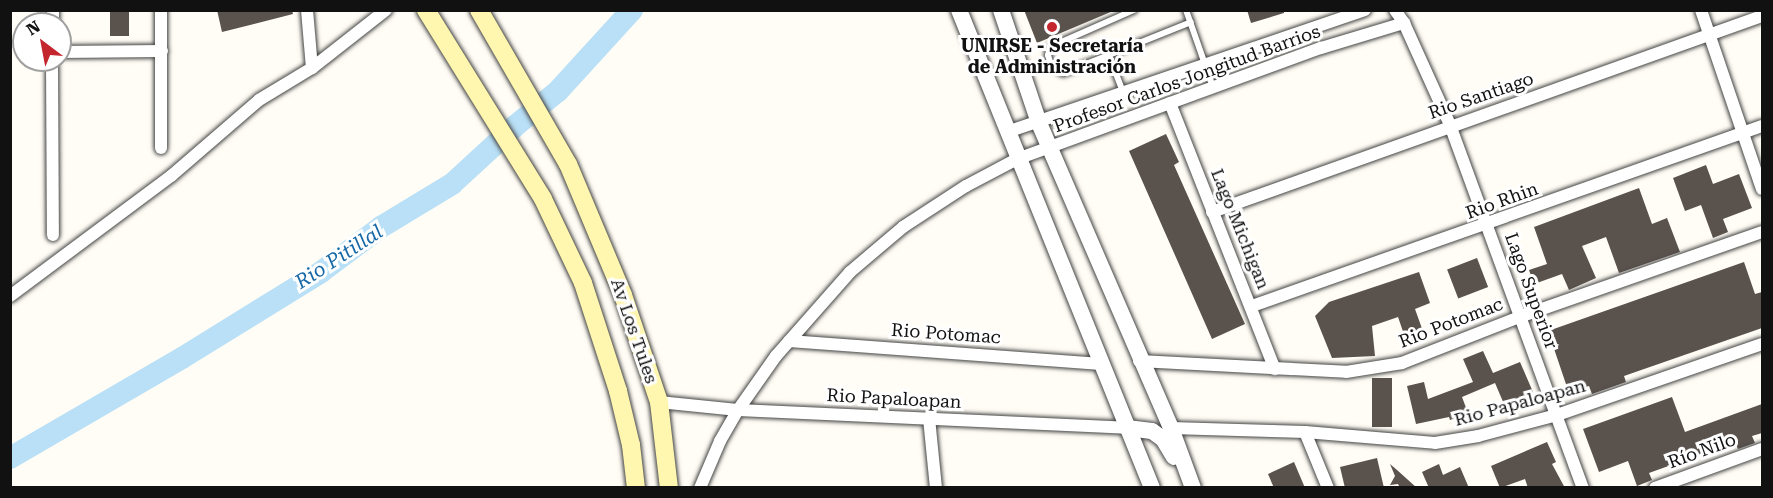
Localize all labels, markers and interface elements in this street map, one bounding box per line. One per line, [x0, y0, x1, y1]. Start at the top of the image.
north arrow [12, 12, 72, 72]
text: N [23, 17, 44, 39]
marker: UNIRSE - Secretaría de Administración [1045, 20, 1059, 34]
street label: Profesor Carlos Jongitud Barrios [1051, 21, 1323, 137]
place label: UNIRSE - Secretaría de Administración [961, 36, 1143, 78]
street label: Rio Santiago [1426, 68, 1536, 124]
street label: Lago Michigan [1206, 166, 1274, 292]
street label: Rio Rhin [1463, 178, 1541, 224]
water label: Rio Pitillal [291, 220, 387, 294]
street label: Lago Superior [1500, 230, 1562, 352]
street label: Av Los Tules [606, 276, 662, 386]
street label: Rio Potomac [1396, 293, 1506, 353]
street label: Rio Potomac [891, 319, 1001, 349]
street label: Rio Papaloapan [1452, 375, 1588, 431]
street label: Rio Papaloapan [826, 385, 962, 413]
street label: Río Nilo [1665, 429, 1739, 473]

